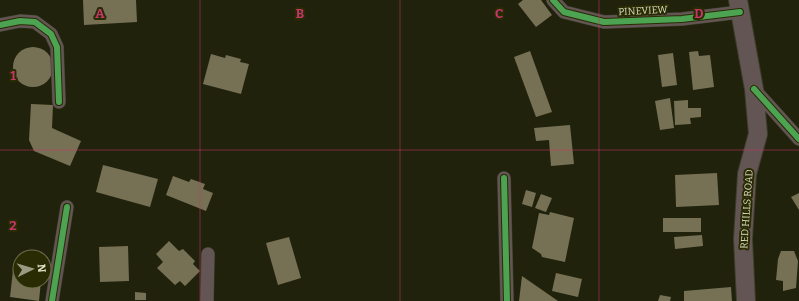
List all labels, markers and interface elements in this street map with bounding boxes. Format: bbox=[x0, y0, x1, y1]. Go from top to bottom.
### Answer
street label: PINEVIEW bbox=[618, 4, 669, 18]
text: A bbox=[95, 6, 105, 21]
text: B bbox=[296, 6, 304, 21]
text: C bbox=[495, 6, 503, 21]
text: D bbox=[694, 6, 704, 21]
text: 1 bbox=[10, 68, 16, 83]
street label: RED HILLS ROAD bbox=[738, 169, 756, 249]
text: 2 bbox=[9, 218, 17, 233]
north arrow bbox=[12, 249, 52, 289]
text: N bbox=[35, 263, 48, 273]

